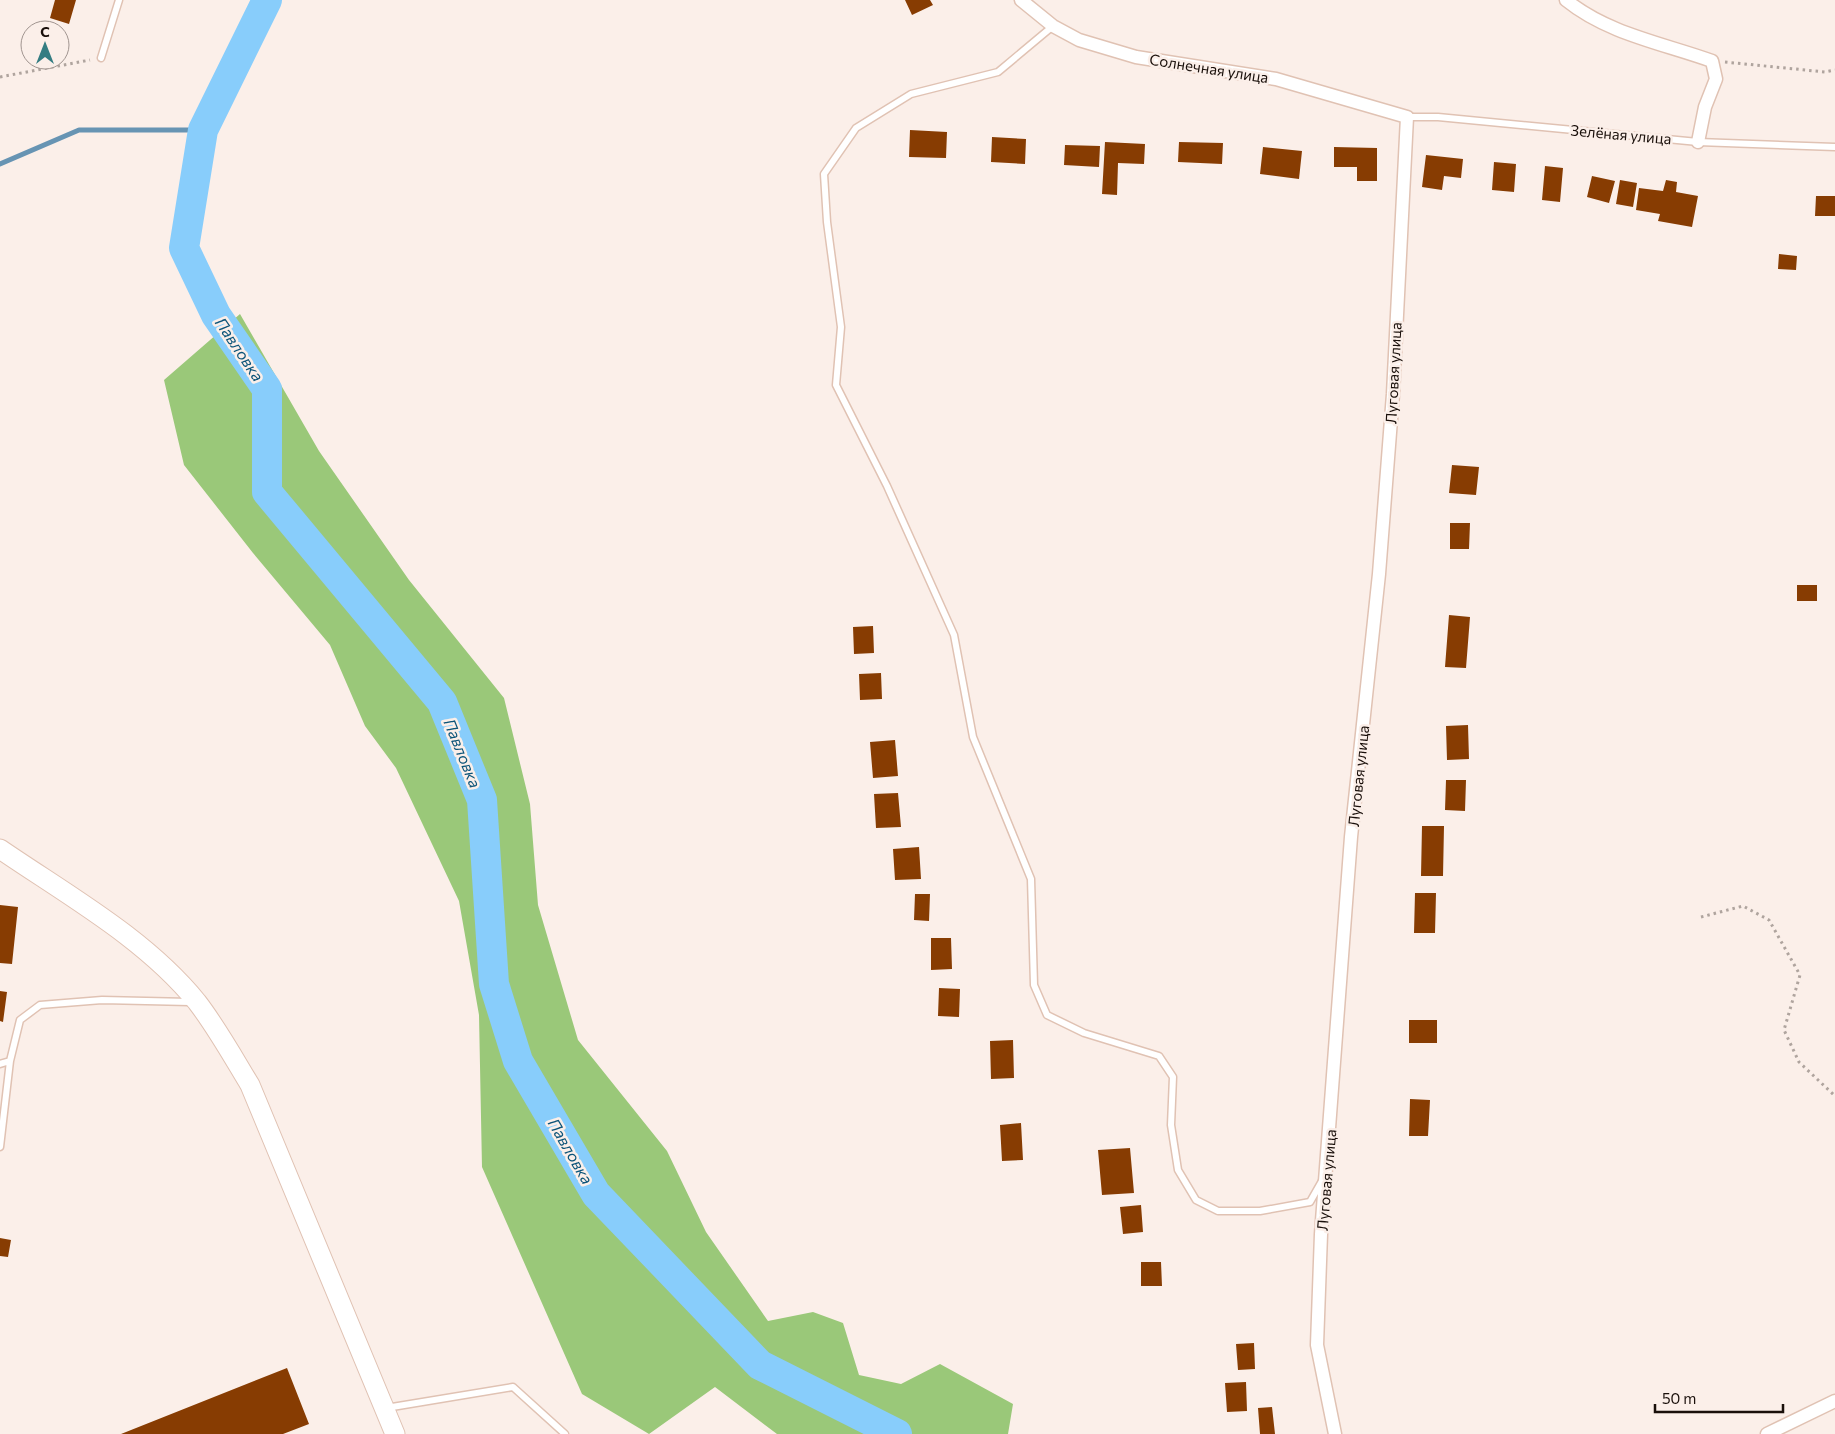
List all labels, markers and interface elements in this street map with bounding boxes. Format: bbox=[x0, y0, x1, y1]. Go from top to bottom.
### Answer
north arrow bbox=[20, 20, 70, 70]
text: С bbox=[40, 23, 50, 40]
street label: Солнечная улица bbox=[1148, 50, 1270, 86]
street label: Зелёная улица bbox=[1570, 121, 1672, 147]
water label: Павловка bbox=[212, 313, 268, 385]
street label: Луговая улица bbox=[1381, 322, 1405, 424]
water label: Павловка bbox=[441, 716, 485, 790]
street label: Луговая улица bbox=[1344, 724, 1372, 828]
water label: Павловка bbox=[545, 1115, 597, 1187]
street label: Луговая улица bbox=[1313, 1128, 1339, 1232]
scale bar bbox=[1655, 1382, 1782, 1414]
text: 50 m bbox=[1662, 1389, 1696, 1407]

